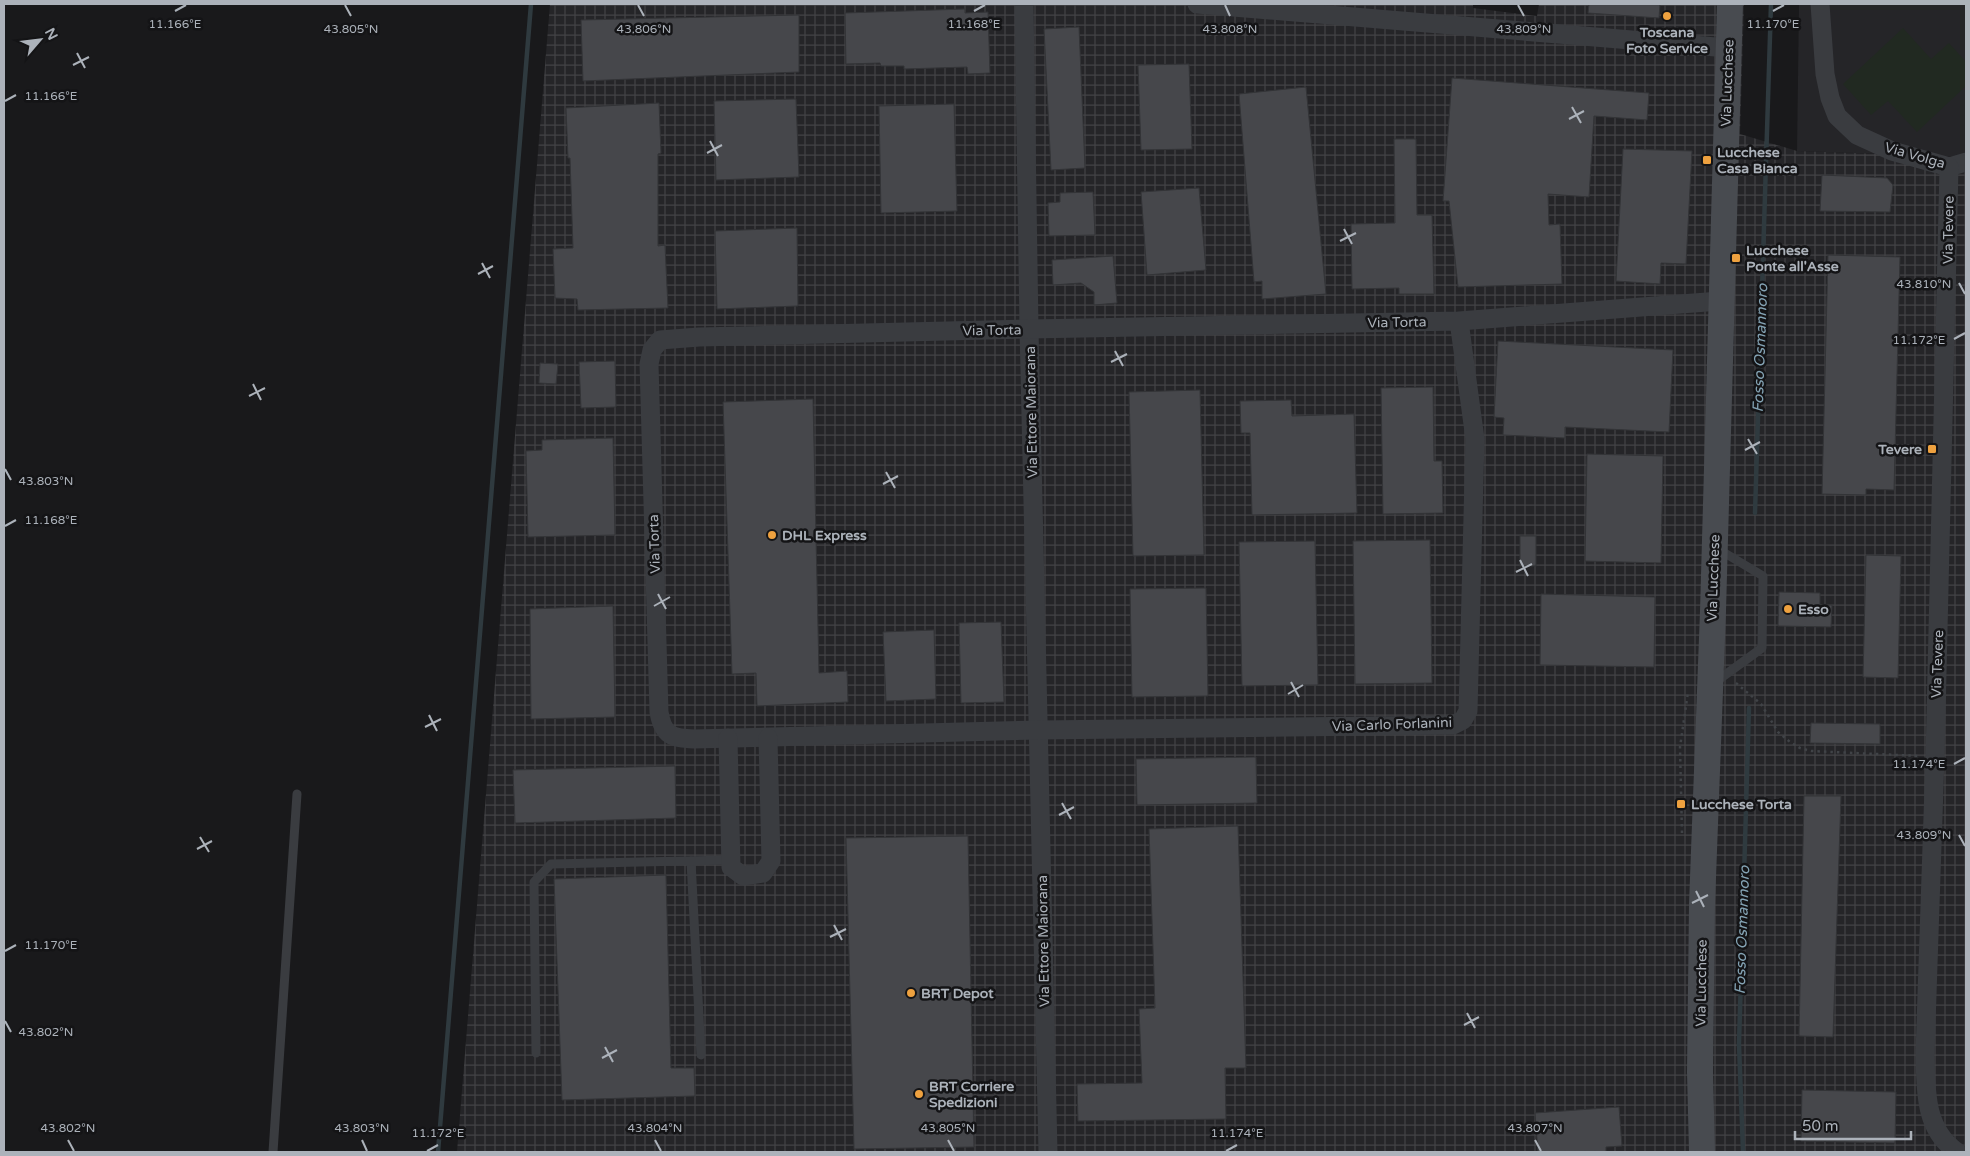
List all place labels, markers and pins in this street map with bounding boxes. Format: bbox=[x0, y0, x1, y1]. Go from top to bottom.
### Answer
marker: Toscana Foto Service bbox=[1661, 10, 1673, 22]
place label: Toscana Foto Service bbox=[1626, 24, 1708, 57]
place label: Lucchese Casa Bianca bbox=[1717, 144, 1798, 177]
marker: Lucchese Casa Bianca bbox=[1701, 154, 1713, 166]
place label: Lucchese Ponte all'Asse bbox=[1746, 242, 1839, 275]
marker: Lucchese Ponte all'Asse bbox=[1730, 252, 1742, 264]
place label: Tevere bbox=[1877, 441, 1922, 458]
marker: Tevere bbox=[1926, 443, 1938, 455]
place label: DHL Express bbox=[782, 527, 867, 544]
marker: DHL Express bbox=[766, 529, 778, 541]
place label: Esso bbox=[1798, 601, 1829, 618]
marker: Esso bbox=[1782, 603, 1794, 615]
place label: Lucchese Torta bbox=[1691, 796, 1792, 813]
marker: Lucchese Torta bbox=[1675, 798, 1687, 810]
place label: BRT Depot bbox=[921, 985, 994, 1002]
marker: BRT Depot bbox=[905, 987, 917, 999]
place label: BRT Corriere Spedizioni bbox=[929, 1078, 1014, 1111]
marker: BRT Corriere Spedizioni bbox=[913, 1088, 925, 1100]

